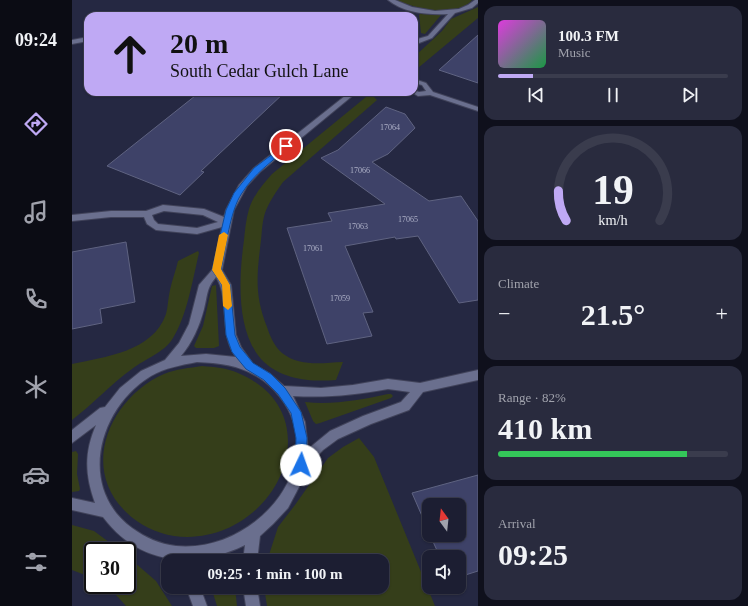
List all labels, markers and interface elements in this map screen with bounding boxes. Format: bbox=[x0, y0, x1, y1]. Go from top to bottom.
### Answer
icon: ahead bbox=[104, 28, 156, 80]
text: 20 m bbox=[170, 28, 228, 59]
text: 100.3 FM bbox=[558, 28, 619, 44]
text: 09:24 bbox=[15, 30, 57, 50]
text: Music bbox=[558, 45, 591, 60]
text: South Cedar Gulch Lane bbox=[170, 61, 348, 81]
icon: previous bbox=[525, 84, 547, 106]
icon: pause bbox=[602, 84, 624, 106]
icon: next bbox=[679, 84, 701, 106]
icon: directions bbox=[22, 110, 50, 138]
house number: 17064 bbox=[380, 123, 400, 132]
pin bbox=[269, 129, 303, 163]
icon: arrive bbox=[275, 135, 297, 157]
house number: 17066 bbox=[350, 166, 370, 175]
text: 19 bbox=[592, 167, 634, 213]
icon: music bbox=[22, 198, 50, 226]
text: km/h bbox=[598, 212, 628, 228]
house number: 17065 bbox=[398, 215, 418, 224]
house number: 17063 bbox=[348, 222, 368, 231]
house number: 17061 bbox=[303, 244, 323, 253]
text: Climate bbox=[498, 276, 539, 291]
icon: phone bbox=[22, 285, 50, 313]
house number: 17059 bbox=[330, 294, 350, 303]
text: 21.5° bbox=[581, 298, 645, 331]
text: − bbox=[498, 301, 510, 326]
text: + bbox=[716, 301, 728, 326]
icon: climate bbox=[22, 373, 50, 401]
text: Range · 82% bbox=[498, 390, 566, 405]
text: 410 km bbox=[498, 412, 592, 445]
position arrow bbox=[280, 444, 322, 486]
icon: car bbox=[22, 461, 50, 489]
north arrow bbox=[422, 498, 466, 542]
map controls bbox=[422, 498, 466, 594]
text: Arrival bbox=[498, 516, 536, 531]
text: 09:25 bbox=[498, 538, 568, 571]
speed limit sign: 30 bbox=[84, 542, 136, 594]
icon: filters bbox=[22, 548, 50, 576]
button: sound bbox=[422, 550, 466, 594]
text: 09:25 · 1 min · 100 m bbox=[208, 566, 343, 582]

